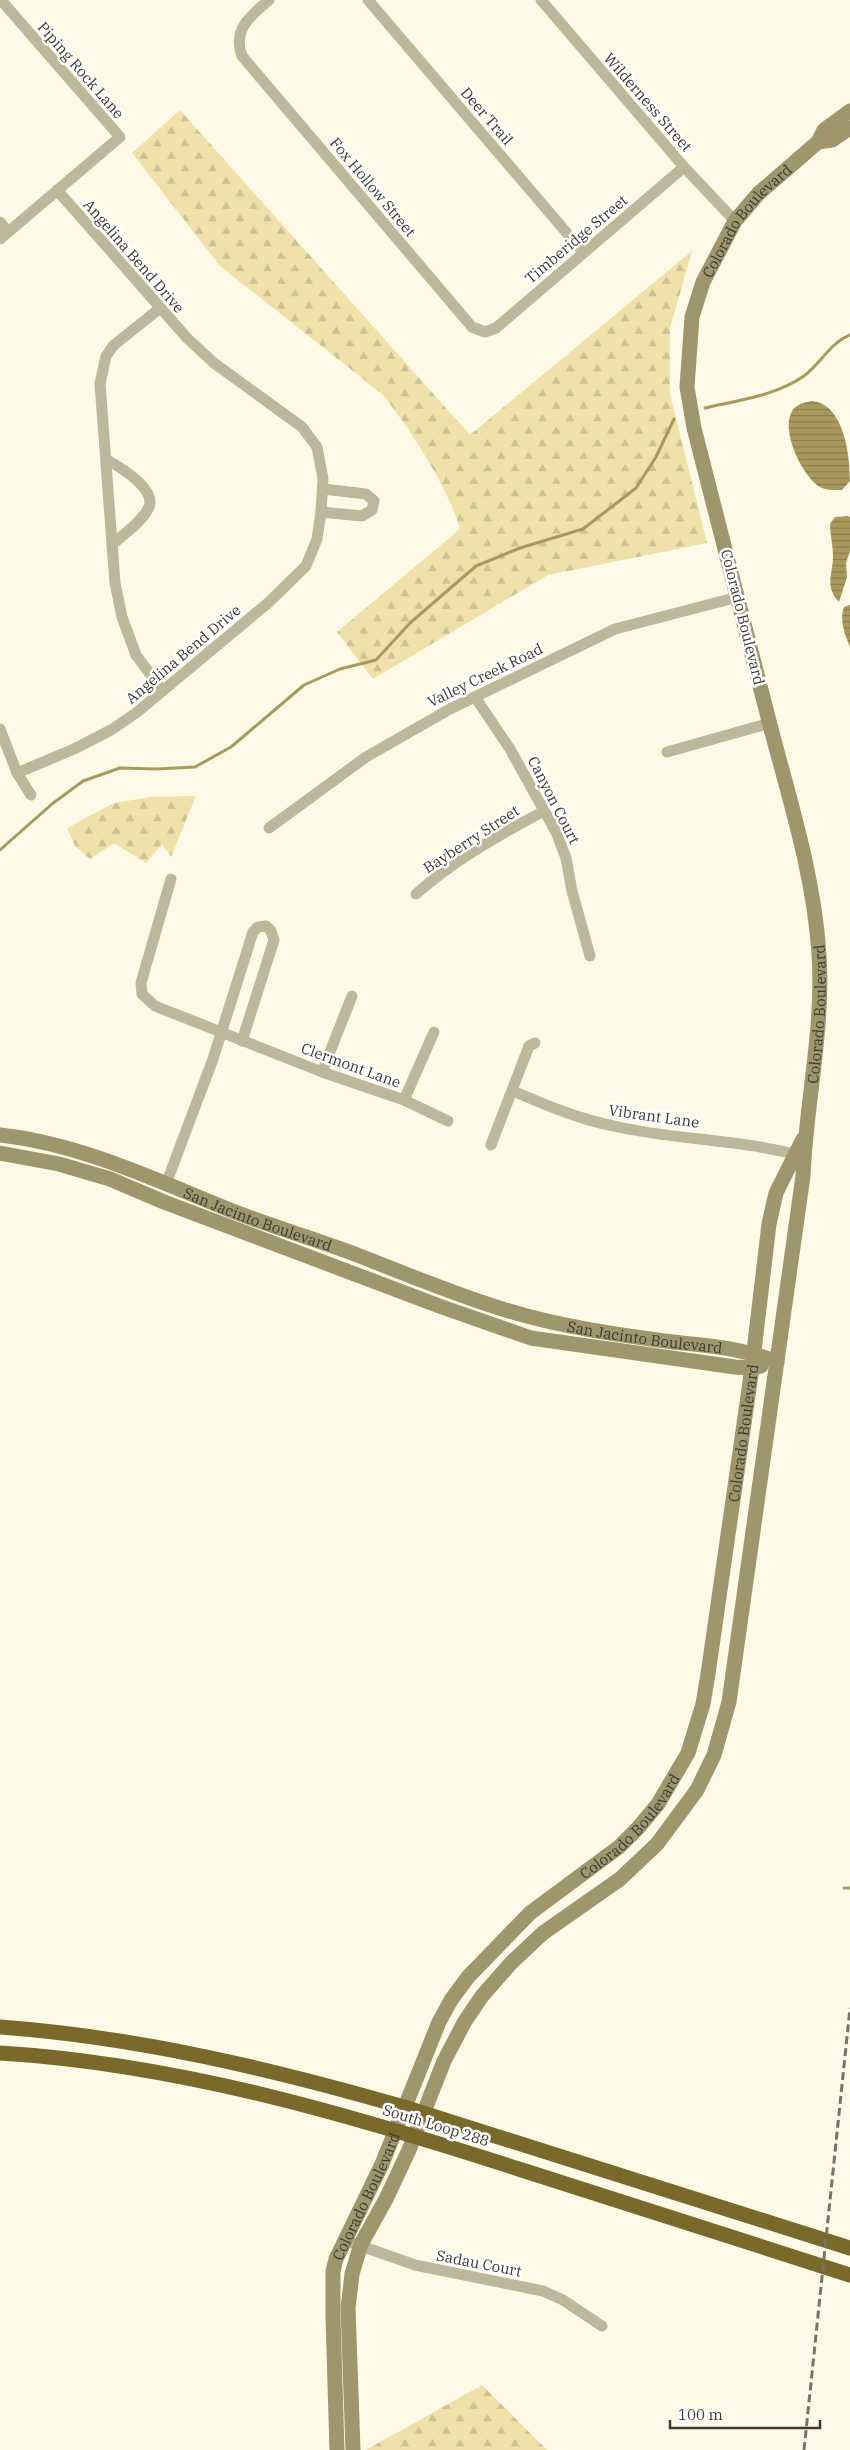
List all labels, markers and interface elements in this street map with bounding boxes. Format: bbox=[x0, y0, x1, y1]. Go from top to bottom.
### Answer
street label: Piping Rock Lane bbox=[34, 18, 128, 122]
street label: Wilderness Street bbox=[600, 49, 696, 155]
street label: Deer Trail bbox=[457, 83, 517, 149]
street label: Fox Hollow Street bbox=[326, 133, 420, 241]
street label: Colorado Boulevard bbox=[698, 160, 795, 281]
street label: Timberidge Street bbox=[521, 191, 631, 287]
street label: Angelina Bend Drive bbox=[79, 195, 189, 317]
street label: Colorado Boulevard bbox=[717, 547, 769, 687]
street label: Angelina Bend Drive bbox=[122, 600, 244, 708]
street label: Valley Creek Road bbox=[424, 639, 546, 711]
street label: Canyon Court bbox=[524, 753, 584, 847]
street label: Bayberry Street bbox=[419, 801, 523, 877]
street label: Colorado Boulevard bbox=[802, 944, 829, 1085]
street label: Clermont Lane bbox=[299, 1038, 403, 1092]
street label: Vibrant Lane bbox=[607, 1100, 701, 1132]
street label: San Jacinto Boulevard bbox=[181, 1183, 335, 1254]
street label: San Jacinto Boulevard bbox=[565, 1316, 724, 1357]
street label: Colorado Boulevard bbox=[723, 1363, 762, 1503]
street label: Colorado Boulevard bbox=[575, 1770, 683, 1883]
street label: South Loop 288 bbox=[380, 2100, 492, 2150]
street label: Colorado Boulevard bbox=[327, 2129, 403, 2263]
street label: Sadau Court bbox=[435, 2245, 523, 2281]
scale bar bbox=[670, 2398, 820, 2430]
text: 100 m bbox=[678, 2405, 723, 2424]

